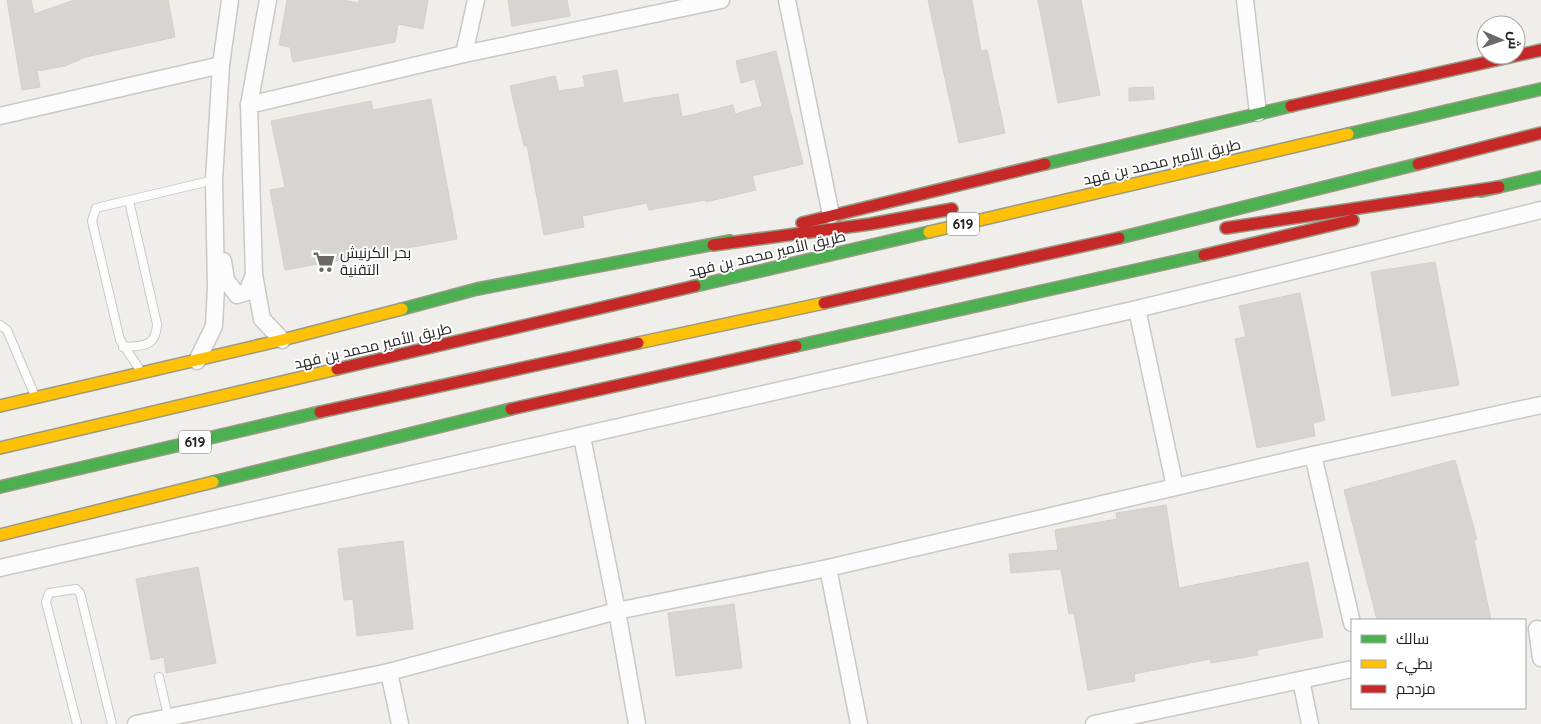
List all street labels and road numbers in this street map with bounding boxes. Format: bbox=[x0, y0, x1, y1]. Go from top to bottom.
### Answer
street label: طريق الأمير محمد بن فهد bbox=[1081, 134, 1243, 190]
road number: 619 bbox=[947, 212, 979, 235]
street label: طريق الأمير محمد بن فهد bbox=[686, 226, 848, 282]
street label: طريق الأمير محمد بن فهد bbox=[292, 318, 454, 374]
road number: 619 bbox=[179, 431, 211, 454]

